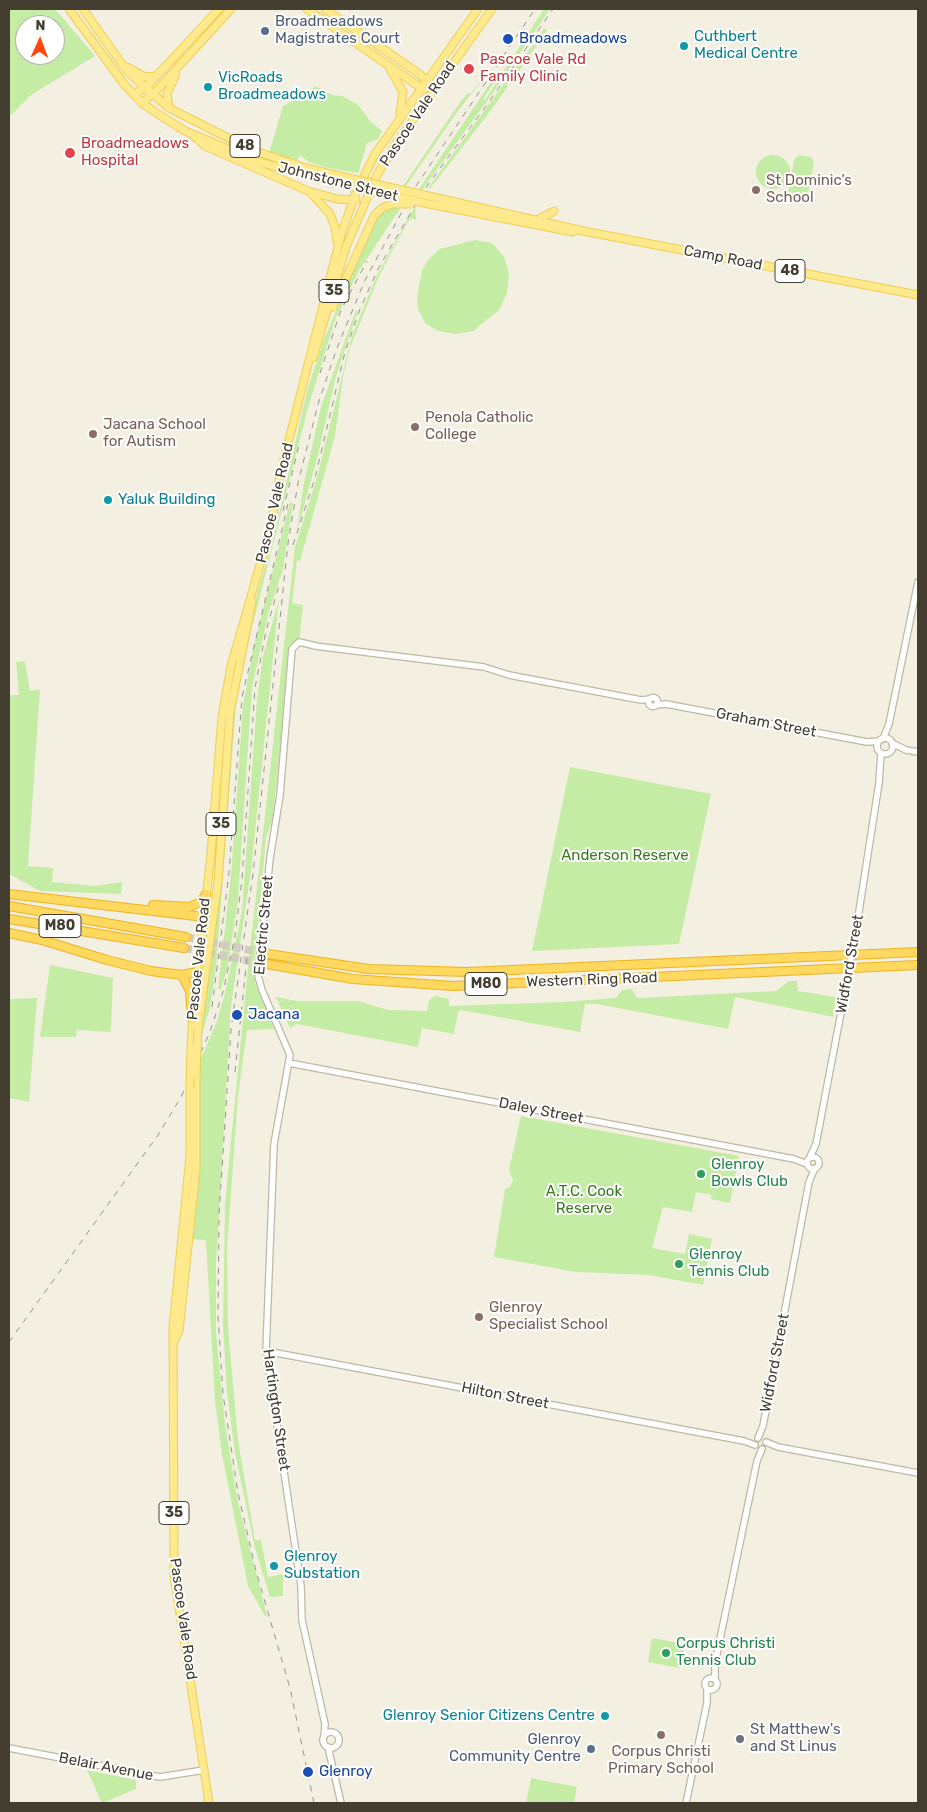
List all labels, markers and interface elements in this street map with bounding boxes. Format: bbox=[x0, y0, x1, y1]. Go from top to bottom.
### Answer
place label: Broadmeadows Magistrates Court bbox=[275, 13, 400, 48]
north arrow bbox=[15, 15, 65, 65]
text: N bbox=[35, 17, 46, 34]
marker: Broadmeadows Magistrates Court bbox=[259, 25, 271, 37]
place label: Cuthbert Medical Centre bbox=[694, 28, 798, 63]
place label: Broadmeadows bbox=[519, 30, 627, 48]
marker: Broadmeadows bbox=[501, 32, 515, 46]
marker: Cuthbert Medical Centre bbox=[678, 40, 690, 52]
place label: Pascoe Vale Rd Family Clinic bbox=[480, 51, 586, 86]
street label: Pascoe Vale Road bbox=[376, 58, 460, 170]
marker: Pascoe Vale Rd Family Clinic bbox=[462, 62, 476, 76]
place label: VicRoads Broadmeadows bbox=[218, 69, 326, 104]
marker: VicRoads Broadmeadows bbox=[202, 81, 214, 93]
road number: 48 bbox=[230, 134, 260, 158]
place label: Broadmeadows Hospital bbox=[81, 135, 189, 170]
marker: Broadmeadows Hospital bbox=[63, 146, 77, 160]
street label: Johnstone Street bbox=[276, 158, 400, 206]
place label: St Dominic's School bbox=[766, 172, 852, 207]
marker: St Dominic's School bbox=[750, 184, 762, 196]
street label: Camp Road bbox=[682, 242, 764, 274]
road number: 48 bbox=[775, 260, 805, 282]
road number: 35 bbox=[319, 280, 349, 302]
place label: Penola Catholic College bbox=[425, 409, 534, 444]
place label: Jacana School for Autism bbox=[103, 416, 206, 451]
marker: Penola Catholic College bbox=[409, 421, 421, 433]
marker: Jacana School for Autism bbox=[87, 428, 99, 440]
street label: Pascoe Vale Road bbox=[252, 441, 298, 565]
place label: Yaluk Building bbox=[118, 491, 216, 509]
marker: Yaluk Building bbox=[102, 494, 114, 506]
street label: Graham Street bbox=[714, 704, 818, 742]
road number: 35 bbox=[206, 812, 236, 836]
park label: Anderson Reserve bbox=[561, 847, 689, 865]
street label: Electric Street bbox=[251, 874, 277, 976]
street label: Pascoe Vale Road bbox=[184, 897, 214, 1021]
street label: Widford Street bbox=[832, 913, 868, 1015]
road number: M80 bbox=[39, 914, 81, 938]
street label: Western Ring Road bbox=[526, 969, 658, 991]
road number: M80 bbox=[465, 972, 507, 996]
place label: Jacana bbox=[248, 1006, 300, 1024]
marker: Jacana bbox=[230, 1008, 244, 1022]
street label: Daley Street bbox=[497, 1094, 585, 1128]
place label: Glenroy Bowls Club bbox=[711, 1156, 788, 1191]
marker: Glenroy Bowls Club bbox=[695, 1168, 707, 1180]
park label: A.T.C. Cook Reserve bbox=[546, 1183, 622, 1218]
place label: Glenroy Tennis Club bbox=[689, 1246, 769, 1281]
marker: Glenroy Tennis Club bbox=[673, 1258, 685, 1270]
place label: Glenroy Specialist School bbox=[489, 1299, 608, 1334]
marker: Glenroy Specialist School bbox=[473, 1311, 485, 1323]
street label: Widford Street bbox=[757, 1312, 793, 1414]
street label: Hartington Street bbox=[259, 1348, 293, 1472]
street label: Hilton Street bbox=[460, 1379, 550, 1413]
road number: 35 bbox=[159, 1502, 189, 1525]
place label: Glenroy Substation bbox=[284, 1548, 360, 1583]
street label: Pascoe Vale Road bbox=[166, 1557, 200, 1681]
marker: Glenroy Substation bbox=[268, 1560, 280, 1572]
place label: Corpus Christi Tennis Club bbox=[676, 1635, 775, 1670]
marker: Corpus Christi Tennis Club bbox=[660, 1647, 672, 1659]
place label: Glenroy Senior Citizens Centre bbox=[383, 1707, 595, 1725]
marker: Glenroy Senior Citizens Centre bbox=[599, 1710, 611, 1722]
place label: St Matthew's and St Linus bbox=[750, 1721, 841, 1756]
marker: Corpus Christi Primary School bbox=[655, 1729, 667, 1741]
place label: Glenroy Community Centre bbox=[449, 1731, 581, 1766]
marker: St Matthew's and St Linus bbox=[734, 1733, 746, 1745]
marker: Glenroy Community Centre bbox=[585, 1743, 597, 1755]
place label: Corpus Christi Primary School bbox=[608, 1743, 714, 1778]
street label: Belair Avenue bbox=[57, 1749, 155, 1785]
place label: Glenroy bbox=[319, 1763, 372, 1781]
marker: Glenroy bbox=[301, 1765, 315, 1779]

